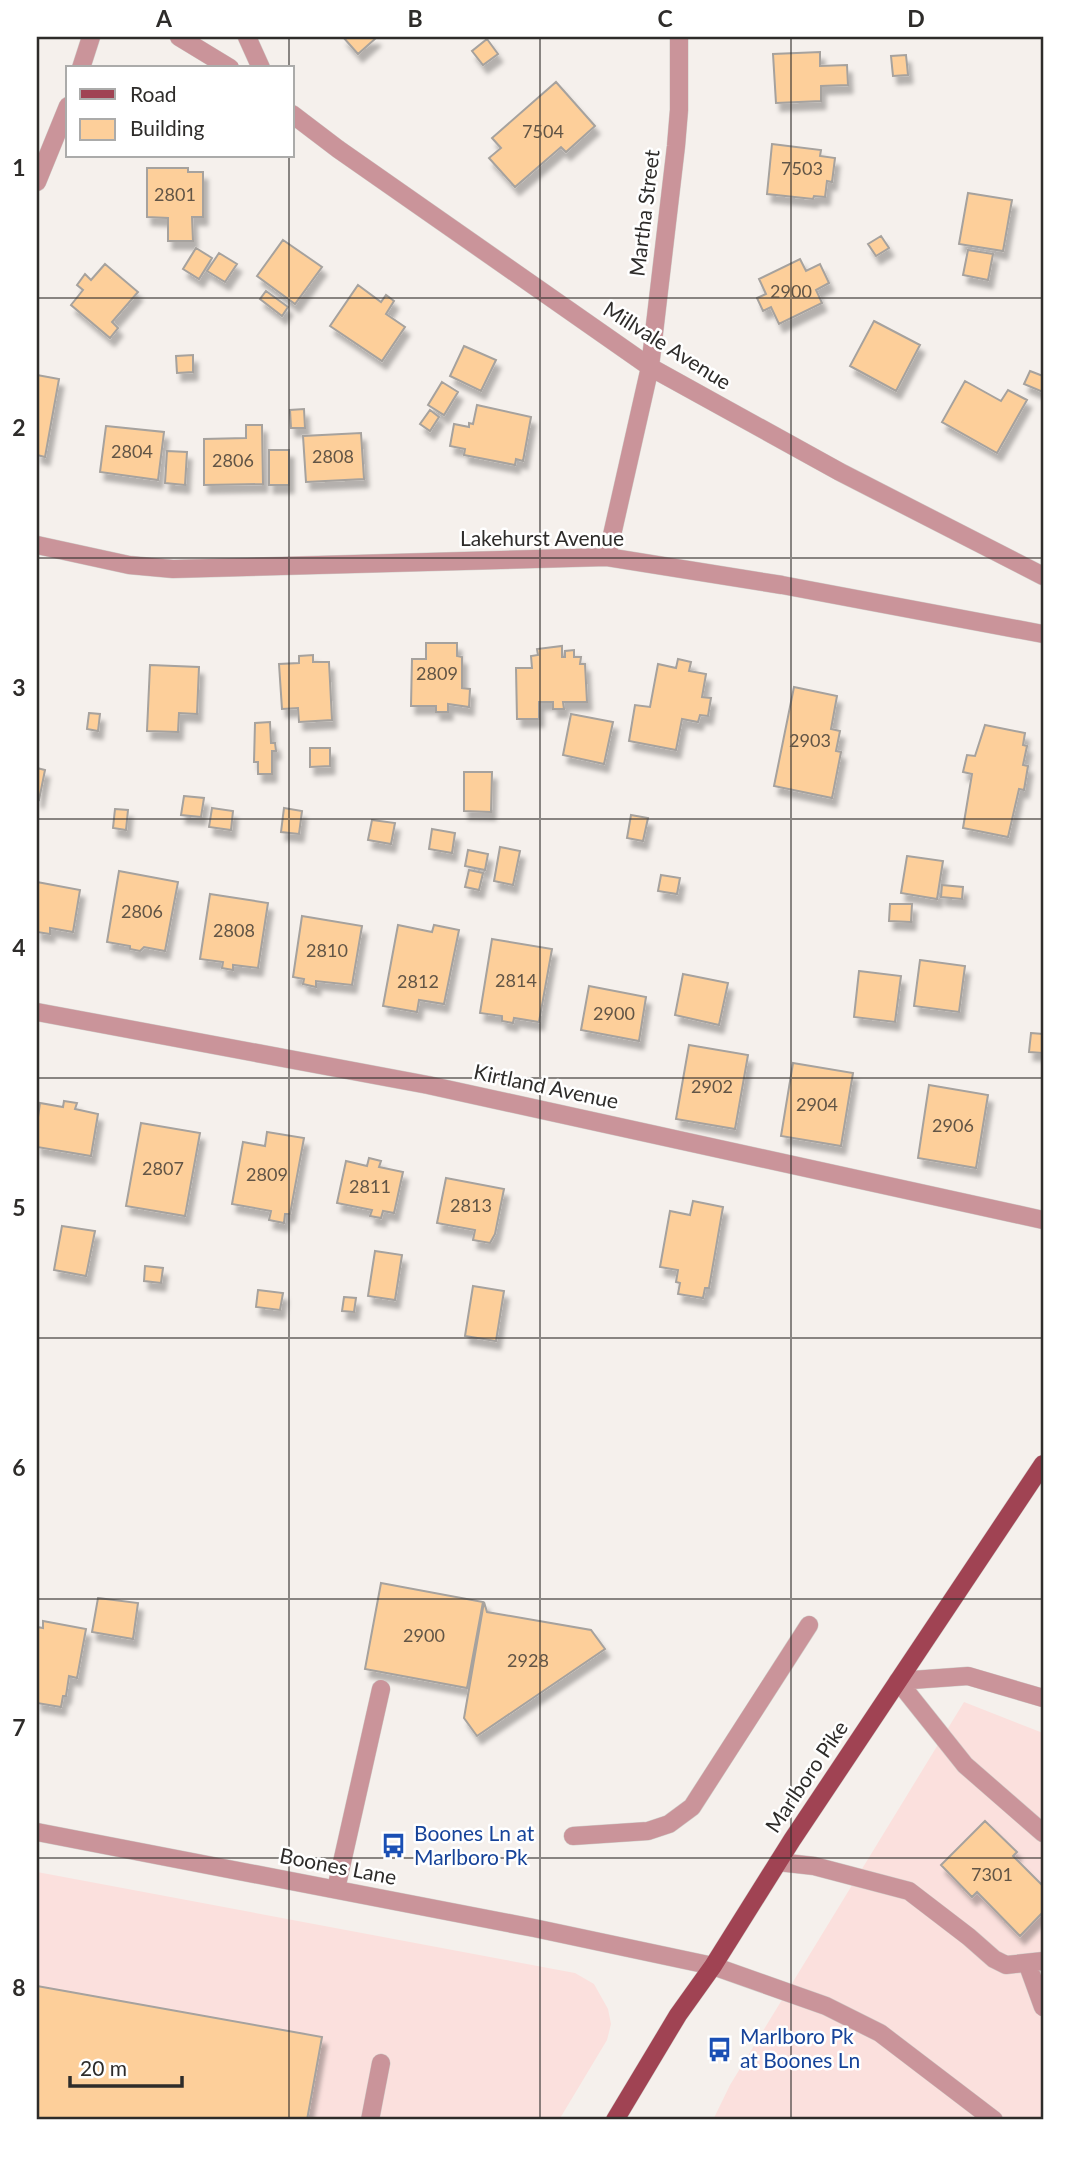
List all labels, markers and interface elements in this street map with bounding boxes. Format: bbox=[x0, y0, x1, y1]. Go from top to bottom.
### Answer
text: A bbox=[155, 4, 173, 32]
text: B bbox=[407, 4, 423, 32]
text: C bbox=[657, 4, 673, 32]
text: D bbox=[907, 4, 925, 32]
legend bbox=[66, 66, 294, 158]
text: Road bbox=[130, 81, 177, 106]
text: Building bbox=[130, 115, 205, 140]
house number: 7504 bbox=[522, 120, 564, 142]
street label: Martha Street bbox=[623, 147, 664, 278]
text: 1 bbox=[12, 153, 26, 181]
house number: 7503 bbox=[781, 157, 823, 179]
house number: 2801 bbox=[154, 183, 196, 205]
house number: 2900 bbox=[770, 280, 812, 302]
street label: Millvale Avenue bbox=[599, 296, 736, 394]
text: 2 bbox=[12, 413, 26, 441]
house number: 2804 bbox=[111, 440, 153, 462]
house number: 2808 bbox=[312, 445, 354, 467]
house number: 2806 bbox=[212, 449, 254, 471]
street label: Lakehurst Avenue bbox=[460, 525, 624, 550]
house number: 2809 bbox=[416, 662, 458, 684]
text: 3 bbox=[12, 673, 26, 701]
house number: 2903 bbox=[789, 729, 831, 751]
house number: 2806 bbox=[121, 900, 163, 922]
house number: 2808 bbox=[213, 919, 255, 941]
text: 4 bbox=[12, 933, 26, 961]
house number: 2810 bbox=[306, 939, 348, 961]
house number: 2814 bbox=[495, 969, 537, 991]
house number: 2812 bbox=[397, 970, 439, 992]
house number: 2900 bbox=[593, 1002, 635, 1024]
street label: Kirtland Avenue bbox=[472, 1058, 621, 1113]
house number: 2902 bbox=[691, 1075, 733, 1097]
house number: 2904 bbox=[796, 1093, 838, 1115]
house number: 2906 bbox=[932, 1114, 974, 1136]
house number: 2807 bbox=[142, 1157, 184, 1179]
house number: 2809 bbox=[246, 1163, 288, 1185]
house number: 2811 bbox=[349, 1175, 391, 1197]
text: 5 bbox=[12, 1193, 26, 1221]
house number: 2813 bbox=[450, 1194, 492, 1216]
text: 6 bbox=[12, 1453, 26, 1481]
house number: 2900 bbox=[403, 1624, 445, 1646]
house number: 2928 bbox=[507, 1649, 549, 1671]
text: 7 bbox=[12, 1713, 26, 1741]
street label: Marlboro Pike bbox=[759, 1716, 852, 1837]
place label: Boones Ln at Marlboro Pk bbox=[414, 1820, 535, 1869]
bus stop icon: Boones Ln at Marlboro Pk bbox=[380, 1832, 408, 1860]
street label: Boones Lane bbox=[278, 1842, 399, 1889]
house number: 7301 bbox=[971, 1863, 1013, 1885]
text: 8 bbox=[12, 1973, 26, 2001]
place label: Marlboro Pk at Boones Ln bbox=[740, 2023, 860, 2072]
bus stop icon: Marlboro Pk at Boones Ln bbox=[706, 2035, 734, 2063]
scale bar bbox=[70, 2045, 182, 2089]
text: 20 m bbox=[80, 2055, 127, 2080]

